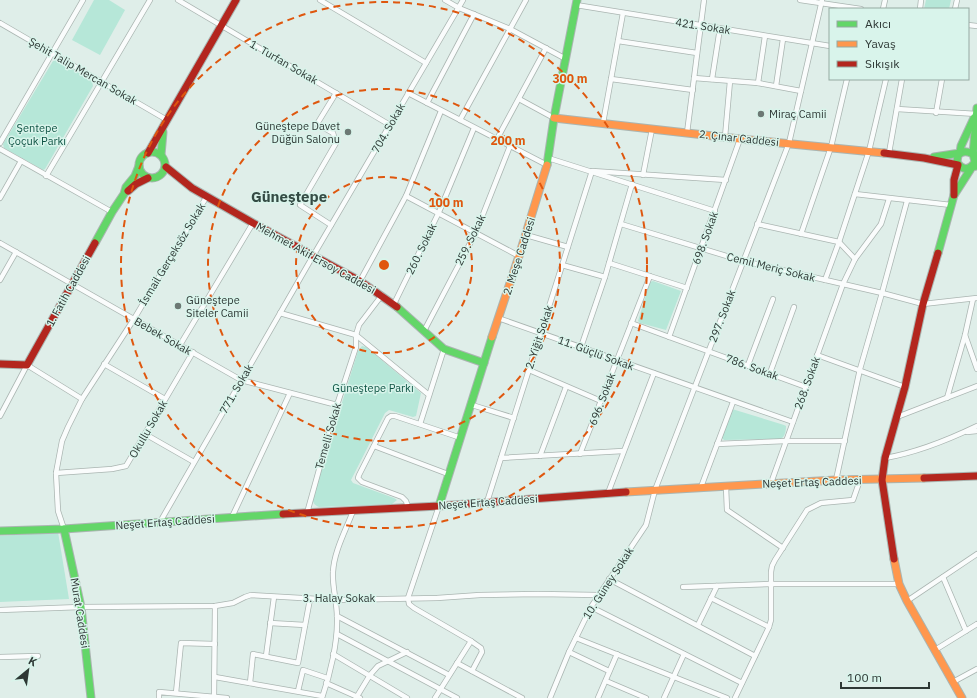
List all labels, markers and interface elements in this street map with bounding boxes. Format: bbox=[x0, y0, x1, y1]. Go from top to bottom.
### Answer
legend bbox=[829, 8, 969, 80]
street label: 421. Sokak bbox=[675, 15, 732, 37]
text: Akıcı bbox=[865, 16, 891, 31]
street label: Şehit Talip Mercan Sokak bbox=[26, 34, 140, 108]
text: Yavaş bbox=[865, 36, 896, 51]
street label: 1. Turfan Sokak bbox=[247, 37, 321, 87]
text: Sıkışık bbox=[865, 56, 900, 71]
text: 300 m bbox=[552, 71, 588, 86]
street label: 704. Sokak bbox=[368, 100, 408, 155]
place label: Miraç Camii bbox=[769, 107, 827, 121]
marker: Miraç Camii bbox=[756, 109, 766, 119]
place label: Güneştepe Davet Düğün Salonu bbox=[255, 119, 340, 146]
park label: Şentepe Çoçuk Parkı bbox=[8, 121, 66, 148]
marker: Güneştepe Davet Düğün Salonu bbox=[343, 127, 353, 137]
street label: 2. Çınar Caddesi bbox=[698, 127, 780, 149]
text: 200 m bbox=[490, 133, 526, 148]
district label: Güneştepe bbox=[251, 187, 327, 206]
text: 100 m bbox=[428, 195, 464, 210]
street label: İsmail Gerçeksöz Sokak bbox=[136, 200, 208, 308]
street label: 698. Sokak bbox=[689, 209, 721, 266]
street label: 259. Sokak bbox=[452, 212, 489, 268]
street label: 2. Meşe Caddesi bbox=[500, 215, 538, 297]
street label: Mehmet Akif Ersoy Caddesi bbox=[254, 219, 378, 297]
street label: 260. Sokak bbox=[403, 221, 440, 277]
street label: Cemil Meriç Sokak bbox=[725, 249, 817, 285]
street label: 1. Fatih Caddesi bbox=[43, 253, 93, 329]
centre of rings bbox=[377, 258, 391, 272]
street label: 297. Sokak bbox=[706, 287, 739, 344]
place label: Güneştepe Siteler Camii bbox=[186, 293, 248, 320]
marker: Güneştepe Siteler Camii bbox=[173, 301, 183, 311]
street label: 2. Yiğit Sokak bbox=[522, 303, 556, 371]
street label: Bebek Sokak bbox=[132, 314, 194, 358]
street label: 11. Güçlü Sokak bbox=[556, 333, 636, 373]
street label: 786. Sokak bbox=[724, 351, 781, 383]
street label: 268. Sokak bbox=[791, 354, 823, 411]
street label: 771. Sokak bbox=[216, 361, 256, 416]
street label: 696. Sokak bbox=[586, 370, 619, 427]
park label: Güneştepe Parkı bbox=[332, 381, 414, 395]
street label: Okullu Sokak bbox=[126, 397, 170, 460]
street label: Temelli Sokak bbox=[312, 401, 344, 471]
street label: Neşet Ertaş Caddesi bbox=[762, 473, 862, 491]
street label: Neşet Ertaş Caddesi bbox=[438, 492, 538, 512]
street label: Neşet Ertaş Caddesi bbox=[115, 512, 215, 532]
street label: 10. Güney Sokak bbox=[580, 544, 637, 622]
street label: Murat Caddesi bbox=[68, 577, 92, 649]
street label: 3. Halay Sokak bbox=[303, 591, 376, 605]
north arrow bbox=[8, 650, 48, 690]
text: K bbox=[26, 653, 40, 669]
scale bar bbox=[841, 664, 929, 690]
text: 100 m bbox=[847, 670, 882, 685]

